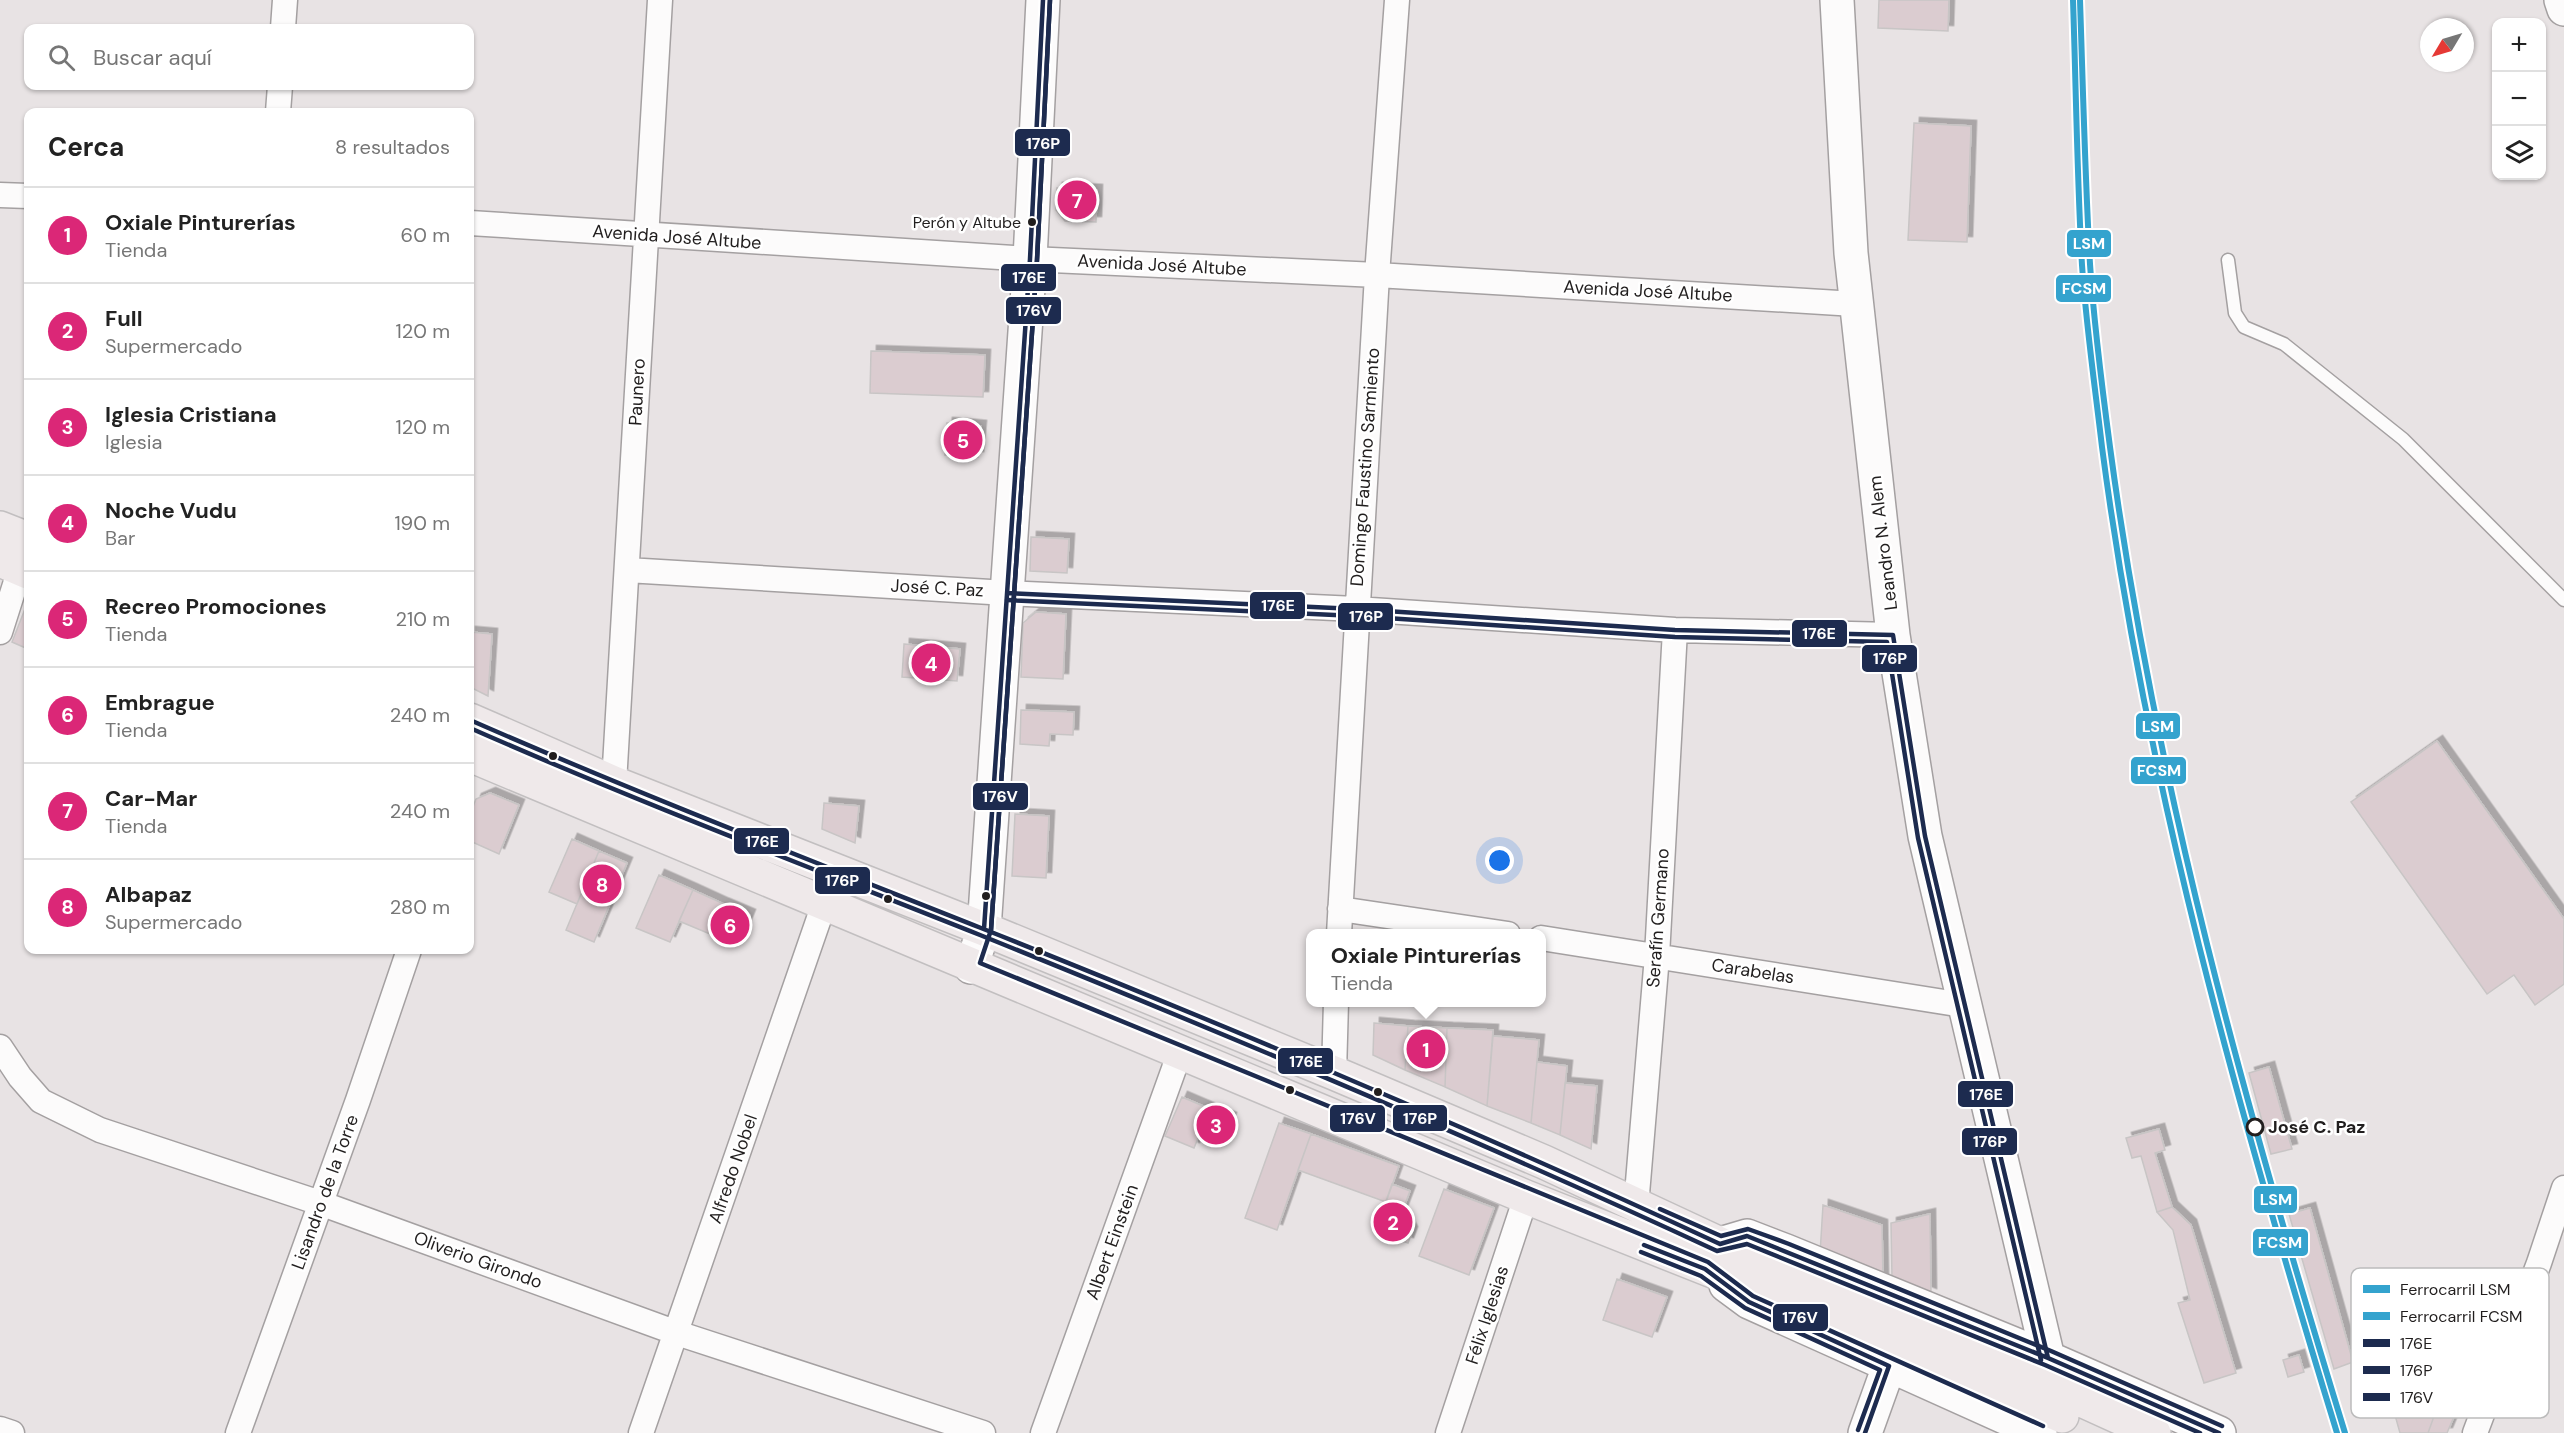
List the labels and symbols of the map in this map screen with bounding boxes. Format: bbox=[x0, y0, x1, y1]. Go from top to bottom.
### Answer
north arrow bbox=[2420, 18, 2474, 72]
line badge: 176P bbox=[1014, 128, 1071, 157]
text: 176P bbox=[1026, 133, 1060, 154]
pin: 7 bbox=[1058, 178, 1096, 222]
place label: Perón y Altube bbox=[913, 212, 1021, 233]
marker: Perón y Altube bbox=[1026, 216, 1038, 228]
street label: Avenida José Altube bbox=[592, 219, 762, 255]
line badge: LSM bbox=[2066, 229, 2112, 258]
text: LSM bbox=[2073, 233, 2105, 254]
street label: Avenida José Altube bbox=[1077, 249, 1247, 281]
line badge: 176E bbox=[1000, 263, 1057, 292]
text: 176E bbox=[1012, 267, 1046, 288]
line badge: FCSM bbox=[2055, 274, 2112, 303]
street label: Avenida José Altube bbox=[1563, 275, 1733, 307]
text: FCSM bbox=[2062, 278, 2106, 299]
line badge: 176V bbox=[1005, 296, 1062, 325]
text: 176V bbox=[1016, 300, 1052, 321]
street label: Domingo Faustino Sarmiento bbox=[1345, 347, 1385, 587]
street label: Paunero bbox=[623, 358, 651, 426]
pin: 5 bbox=[944, 418, 982, 462]
street label: Leandro N. Alem bbox=[1863, 474, 1903, 612]
street label: José C. Paz bbox=[890, 574, 984, 602]
line badge: 176E bbox=[1249, 591, 1306, 620]
text: 176E bbox=[1261, 595, 1295, 616]
line badge: 176P bbox=[1337, 602, 1394, 631]
text: 176P bbox=[1349, 606, 1383, 627]
line badge: 176E bbox=[1791, 619, 1848, 648]
text: 176E bbox=[1802, 623, 1836, 644]
pin: 4 bbox=[912, 640, 950, 686]
line badge: 176P bbox=[1861, 644, 1918, 673]
text: 176P bbox=[1873, 648, 1907, 669]
line badge: LSM bbox=[2135, 712, 2181, 740]
text: LSM bbox=[2142, 716, 2174, 737]
unlabelled marker bbox=[547, 750, 559, 762]
line badge: FCSM bbox=[2130, 756, 2187, 785]
text: FCSM bbox=[2137, 760, 2181, 781]
line badge: 176V bbox=[972, 782, 1029, 811]
text: 176V bbox=[982, 786, 1018, 807]
line badge: 176E bbox=[733, 827, 790, 855]
text: 176E bbox=[745, 831, 779, 852]
your location bbox=[1485, 846, 1514, 875]
street label: Serafín Germano bbox=[1641, 847, 1675, 989]
pin: 8 bbox=[582, 862, 622, 906]
line badge: 176P bbox=[814, 866, 871, 895]
text: 176P bbox=[825, 870, 859, 891]
unlabelled marker bbox=[980, 890, 992, 902]
unlabelled marker bbox=[882, 893, 894, 905]
pin: 6 bbox=[710, 902, 750, 948]
unlabelled marker bbox=[1033, 945, 1045, 957]
street label: Carabelas bbox=[1710, 953, 1796, 989]
pin: 1 bbox=[1406, 1026, 1446, 1072]
line badge: 176E bbox=[1277, 1047, 1334, 1075]
text: 176E bbox=[1289, 1051, 1323, 1072]
line badge: 176E bbox=[1957, 1080, 2014, 1108]
unlabelled marker bbox=[1284, 1084, 1296, 1096]
text: 176E bbox=[1969, 1084, 2003, 1105]
unlabelled marker bbox=[1372, 1086, 1384, 1098]
pin: 3 bbox=[1196, 1102, 1236, 1148]
line badge: 176V bbox=[1329, 1104, 1386, 1133]
line badge: 176P bbox=[1392, 1104, 1448, 1132]
text: 176V bbox=[1340, 1108, 1376, 1129]
text: 176P bbox=[1403, 1108, 1437, 1129]
street label: Lisandro de la Torre bbox=[286, 1111, 364, 1273]
street label: Alfredo Nobel bbox=[703, 1111, 763, 1227]
place label: José C. Paz bbox=[2268, 1115, 2365, 1139]
marker: José C. Paz bbox=[2246, 1118, 2264, 1136]
line badge: 176P bbox=[1961, 1127, 2018, 1156]
text: 176P bbox=[1973, 1131, 2007, 1152]
street label: Albert Einstein bbox=[1080, 1181, 1144, 1303]
line badge: LSM bbox=[2253, 1185, 2298, 1214]
text: LSM bbox=[2260, 1189, 2292, 1210]
pin: 2 bbox=[1374, 1200, 1412, 1244]
street label: Oliverio Girondo bbox=[410, 1226, 546, 1294]
line badge: FCSM bbox=[2252, 1228, 2309, 1257]
text: FCSM bbox=[2258, 1232, 2302, 1253]
street label: Félix Iglesias bbox=[1460, 1263, 1514, 1367]
legend bbox=[2351, 1268, 2549, 1418]
text: Ferrocarril LSM bbox=[2400, 1279, 2510, 1300]
line badge: 176V bbox=[1772, 1303, 1829, 1332]
text: Ferrocarril FCSM bbox=[2400, 1306, 2522, 1327]
text: 176V bbox=[1782, 1307, 1818, 1328]
text: 176E bbox=[2400, 1333, 2432, 1354]
text: 176P bbox=[2400, 1360, 2432, 1381]
text: 176V bbox=[2400, 1387, 2434, 1408]

